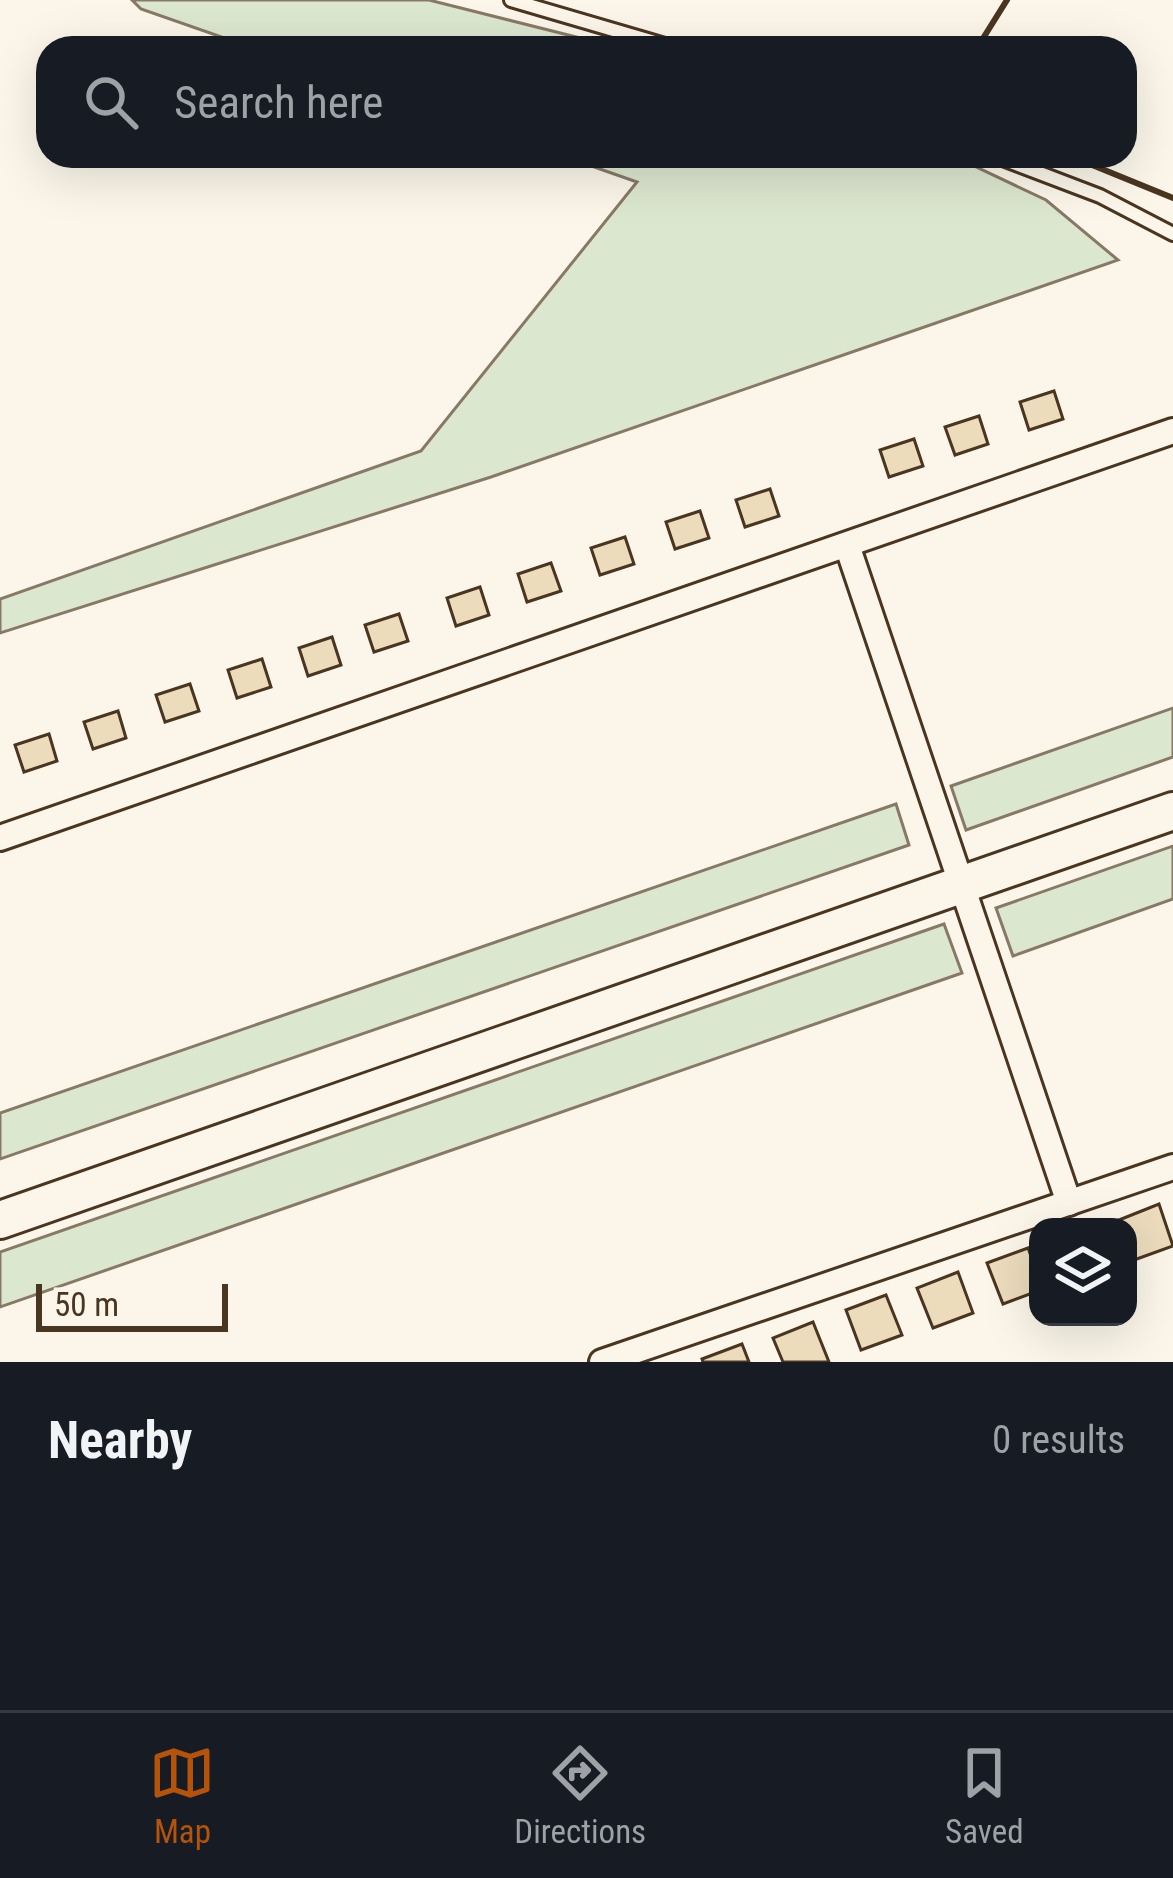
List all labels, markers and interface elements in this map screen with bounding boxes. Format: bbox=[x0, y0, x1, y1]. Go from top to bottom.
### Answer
search box bbox=[36, 36, 1137, 168]
icon: search bbox=[78, 69, 144, 135]
text: Search here bbox=[174, 76, 383, 129]
map controls bbox=[1029, 1218, 1137, 1326]
button: layers bbox=[1029, 1218, 1137, 1326]
scale bar bbox=[36, 1278, 228, 1331]
text: 50 m bbox=[54, 1285, 119, 1324]
text: Nearby bbox=[48, 1411, 192, 1470]
text: 0 results bbox=[992, 1417, 1125, 1463]
tab: Map bbox=[149, 1740, 215, 1851]
tab: Directions bbox=[514, 1740, 646, 1851]
tab: Saved bbox=[945, 1740, 1024, 1851]

